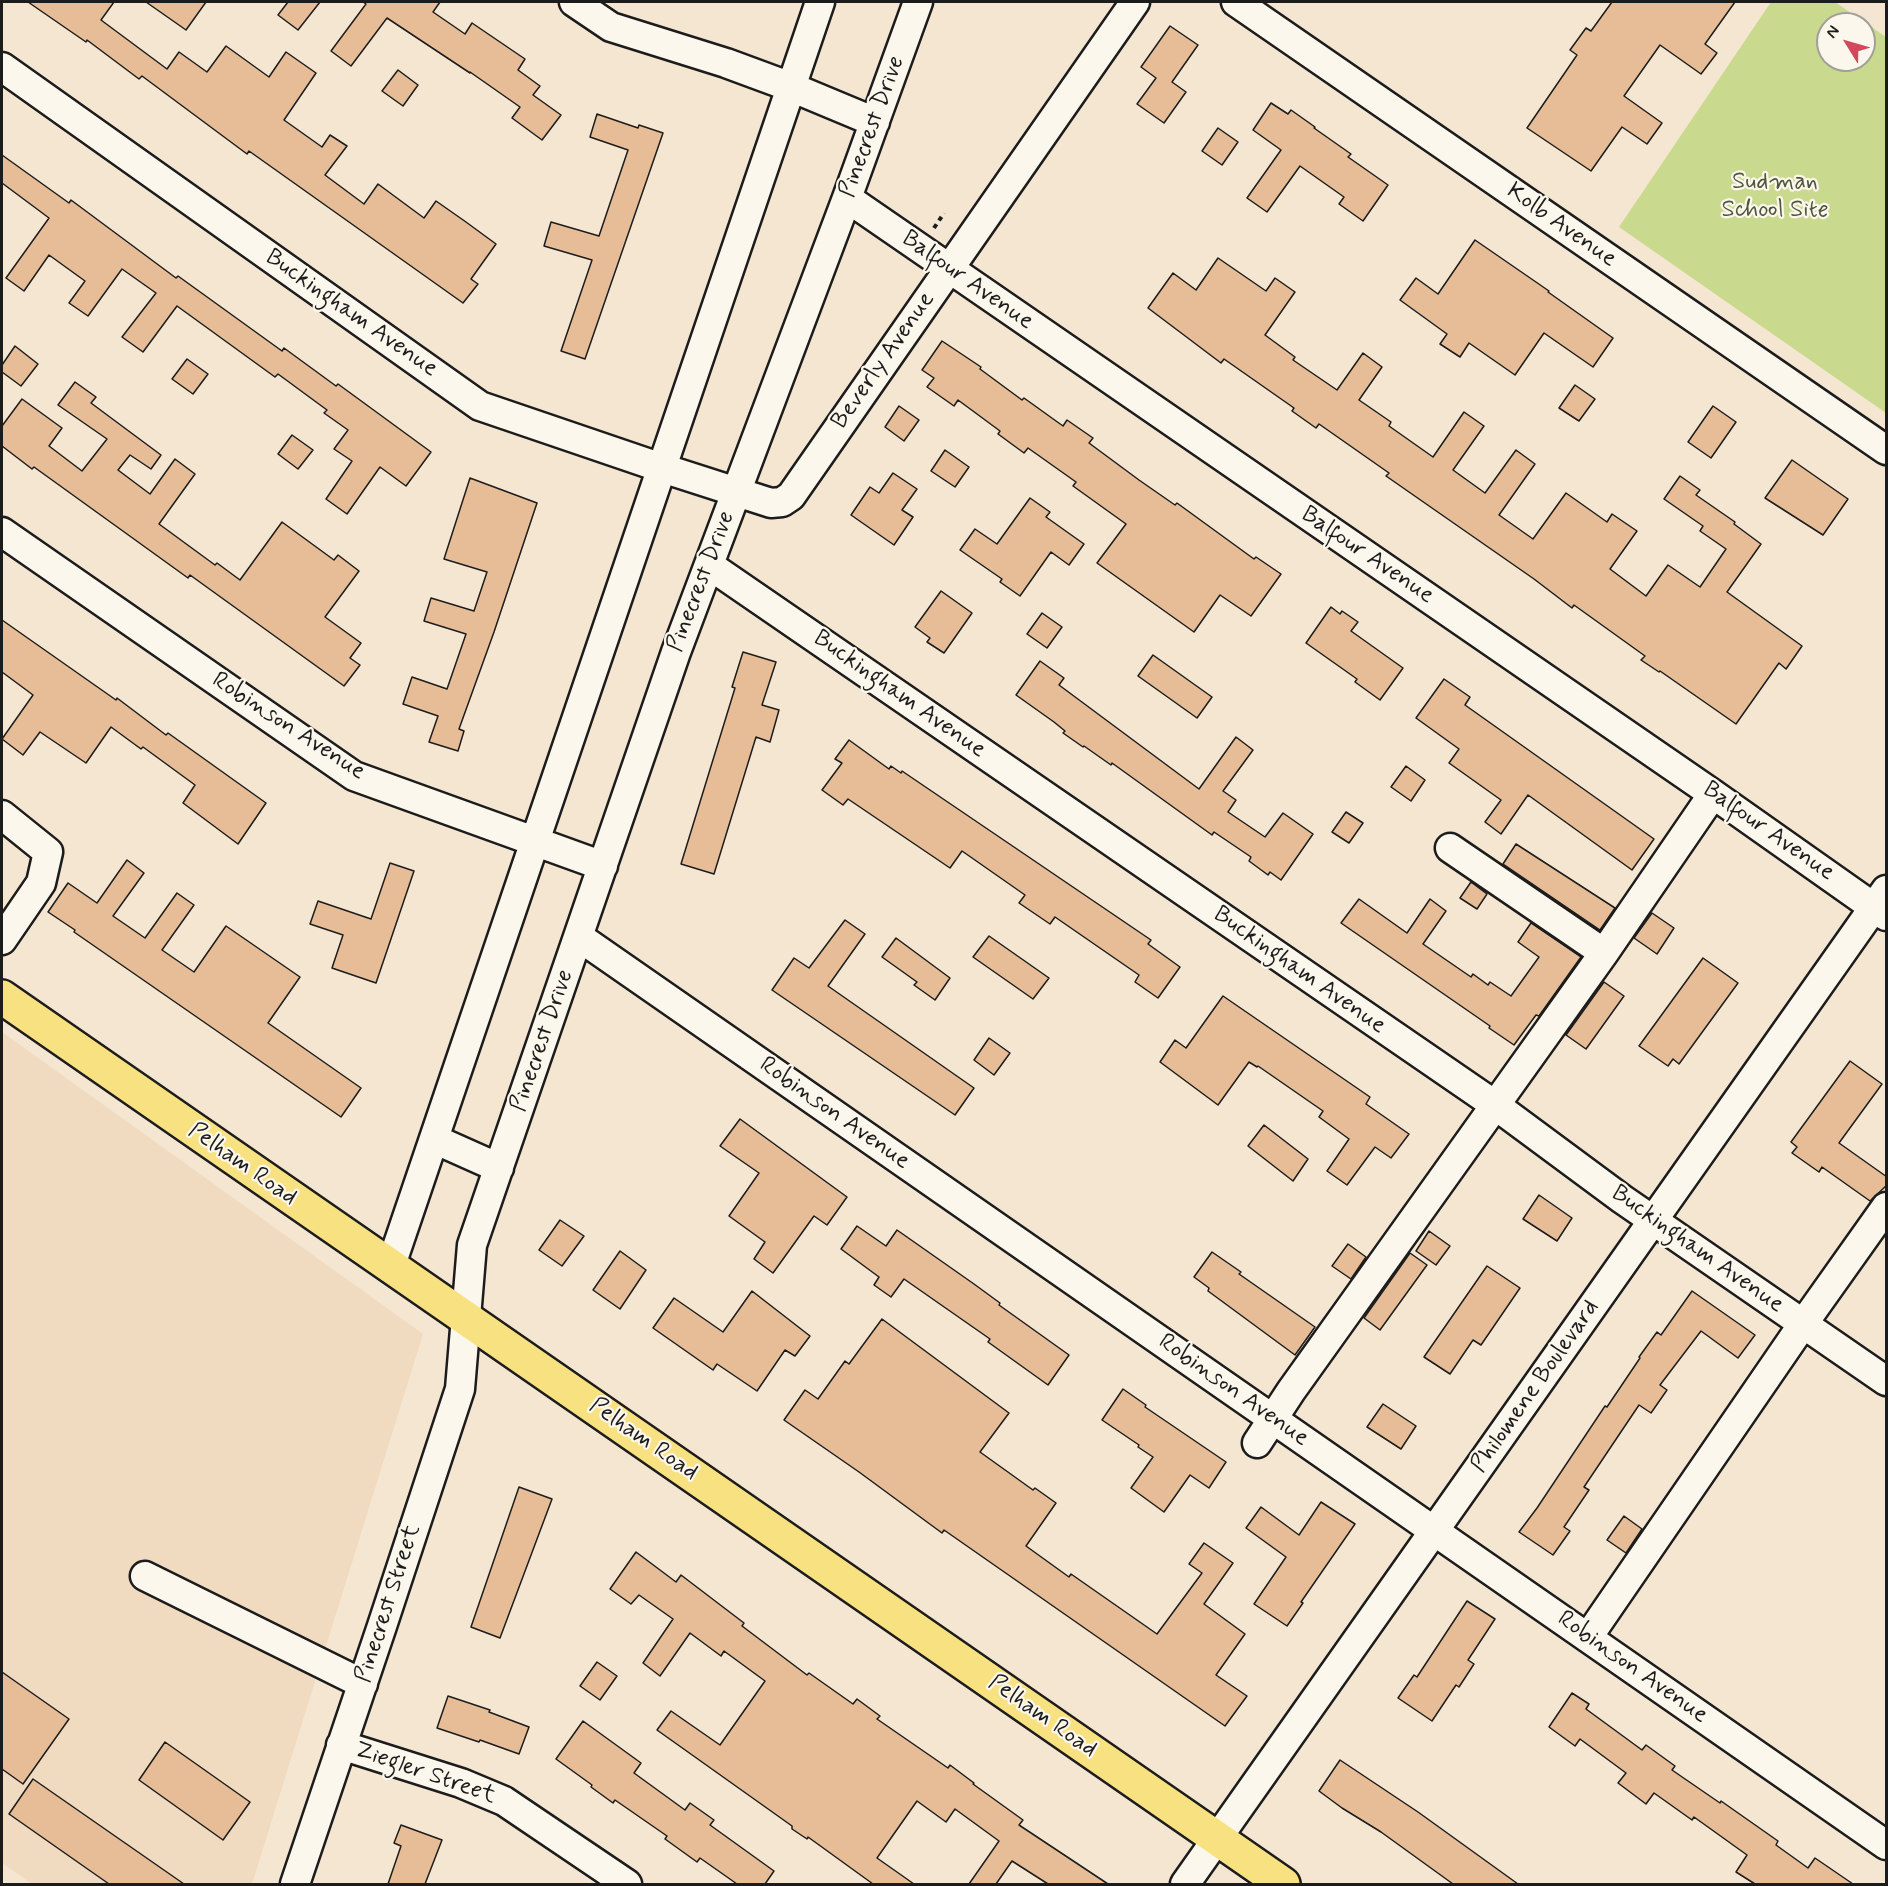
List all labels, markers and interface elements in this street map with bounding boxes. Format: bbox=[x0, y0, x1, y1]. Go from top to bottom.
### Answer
north arrow bbox=[1816, 12, 1876, 72]
text: N bbox=[1821, 21, 1844, 43]
street label: Pinecrest Drive bbox=[834, 52, 912, 202]
park label: Sudman School Site bbox=[1721, 169, 1829, 225]
street label: Kolb Avenue bbox=[1500, 178, 1622, 274]
street label: Balfour Avenue bbox=[896, 225, 1038, 337]
street label: Buckingham Avenue bbox=[259, 244, 443, 384]
street label: Beverly Avenue bbox=[826, 287, 942, 435]
street label: Balfour Avenue bbox=[1295, 501, 1439, 611]
street label: Pinecrest Drive bbox=[662, 508, 742, 656]
street label: Buckingham Avenue bbox=[807, 625, 991, 765]
street label: Robinson Avenue bbox=[206, 667, 370, 787]
street label: Balfour Avenue bbox=[1697, 776, 1839, 888]
street label: Buckingham Avenue bbox=[1207, 901, 1391, 1041]
street label: Pinecrest Drive bbox=[505, 966, 581, 1116]
street label: Robinson Avenue bbox=[753, 1051, 915, 1177]
street label: Pelham Road bbox=[182, 1117, 302, 1213]
street label: Buckingham Avenue bbox=[1605, 1180, 1789, 1320]
street label: Philomene Boulevard bbox=[1466, 1295, 1606, 1479]
street label: Robinson Avenue bbox=[1152, 1328, 1314, 1454]
street label: Pelham Road bbox=[583, 1392, 703, 1488]
street label: Pinecrest Street bbox=[350, 1521, 428, 1687]
street label: Robinson Avenue bbox=[1551, 1605, 1713, 1731]
street label: Pelham Road bbox=[982, 1669, 1102, 1765]
street label: Ziegler Street bbox=[351, 1736, 499, 1812]

